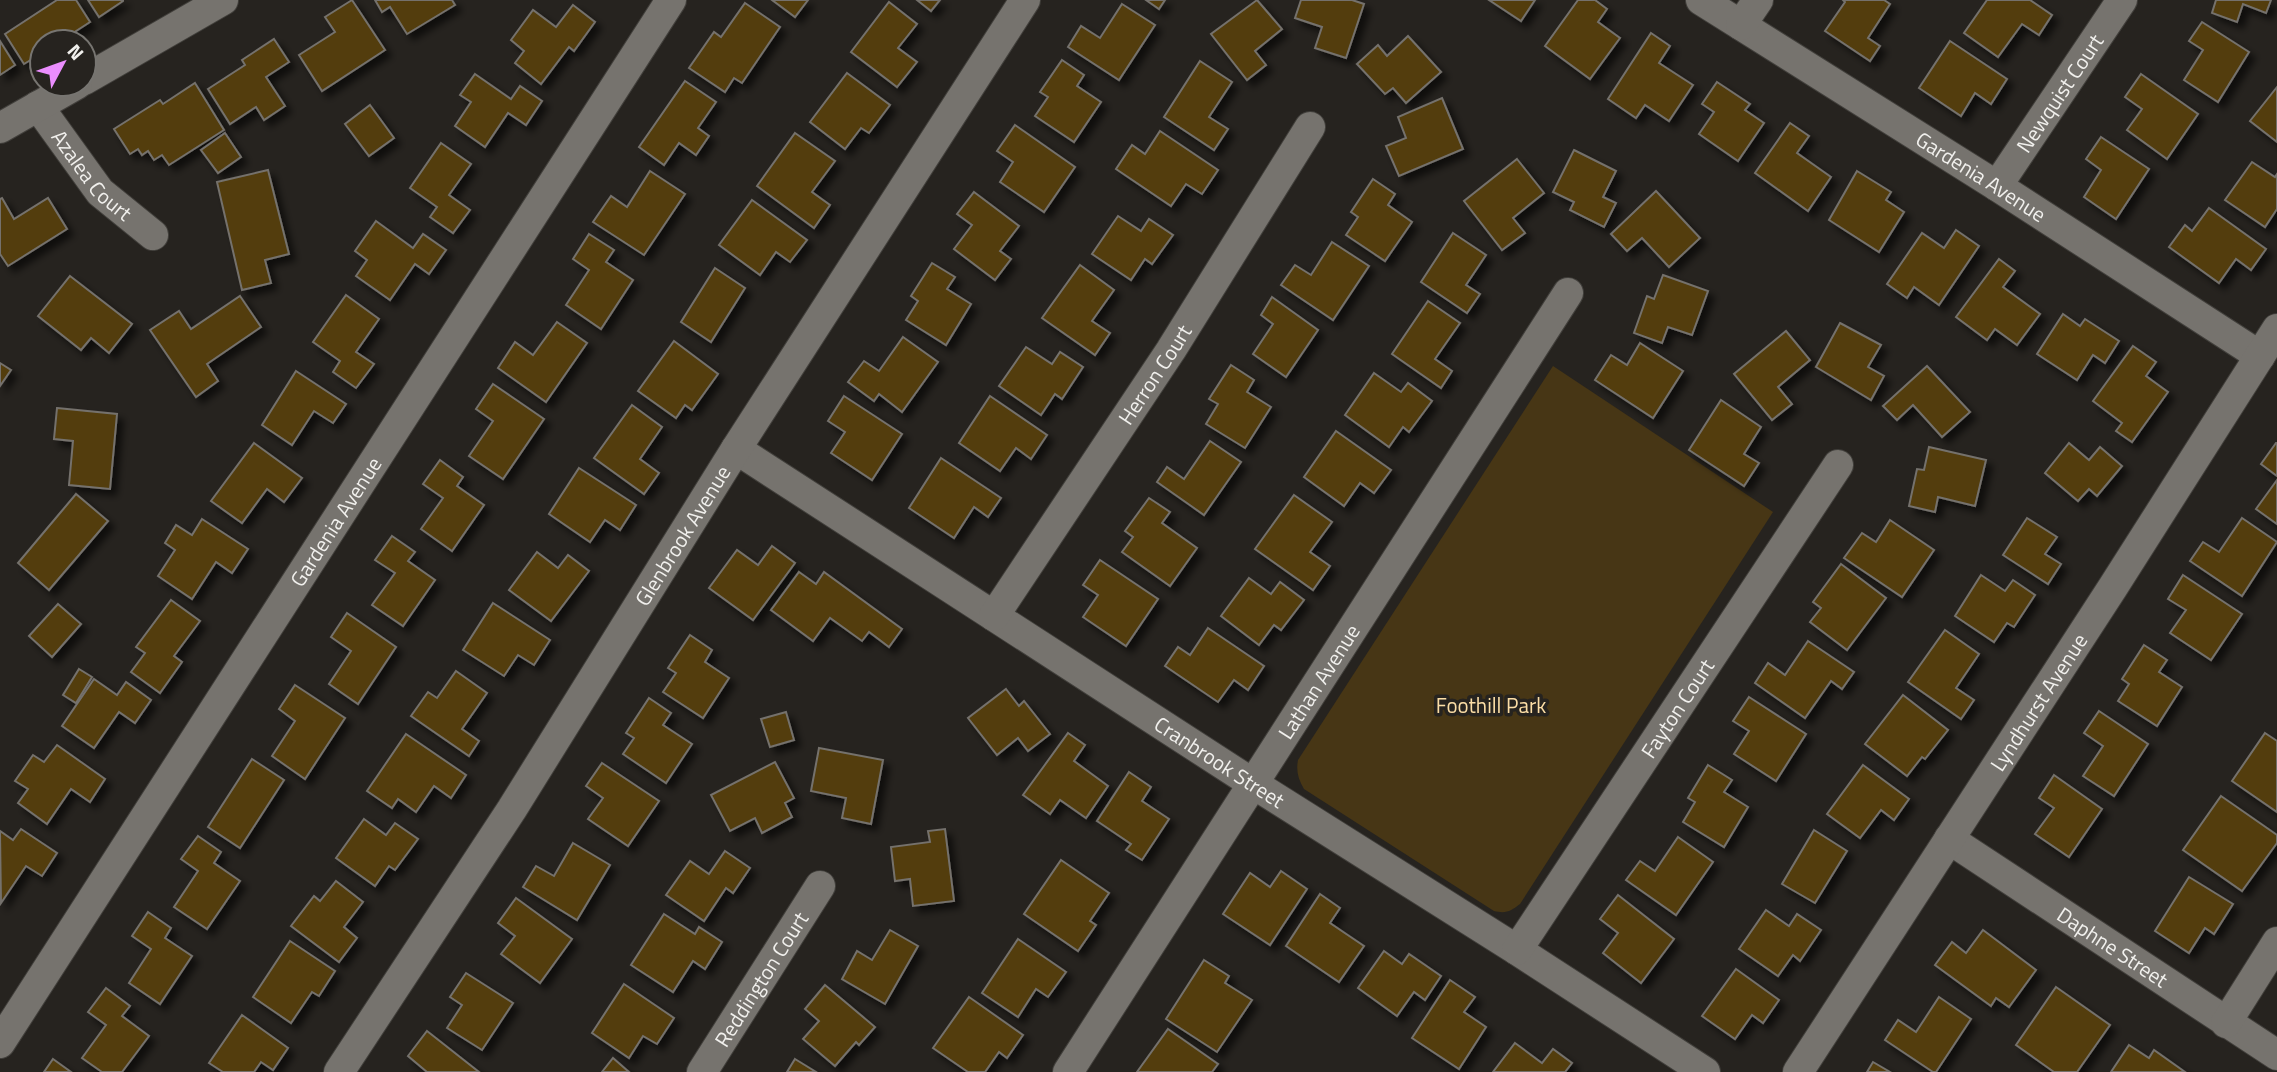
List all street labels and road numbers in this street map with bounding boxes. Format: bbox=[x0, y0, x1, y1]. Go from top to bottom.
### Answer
street label: Newquist Court bbox=[2008, 27, 2111, 159]
street label: Azalea Court bbox=[44, 123, 140, 229]
street label: Gardenia Avenue bbox=[1910, 123, 2053, 230]
street label: Herron Court bbox=[1110, 318, 1199, 431]
street label: Gardenia Avenue bbox=[282, 450, 389, 593]
street label: Glenbrook Avenue bbox=[626, 459, 738, 612]
street label: Lathan Avenue bbox=[1270, 618, 1368, 745]
street label: Lyndhurst Avenue bbox=[1982, 627, 2095, 777]
street label: Fayton Court bbox=[1632, 652, 1722, 764]
street label: Cranbrook Street bbox=[1148, 708, 1292, 816]
street label: Daphne Street bbox=[2051, 898, 2175, 995]
street label: Reddington Court bbox=[706, 905, 816, 1053]

